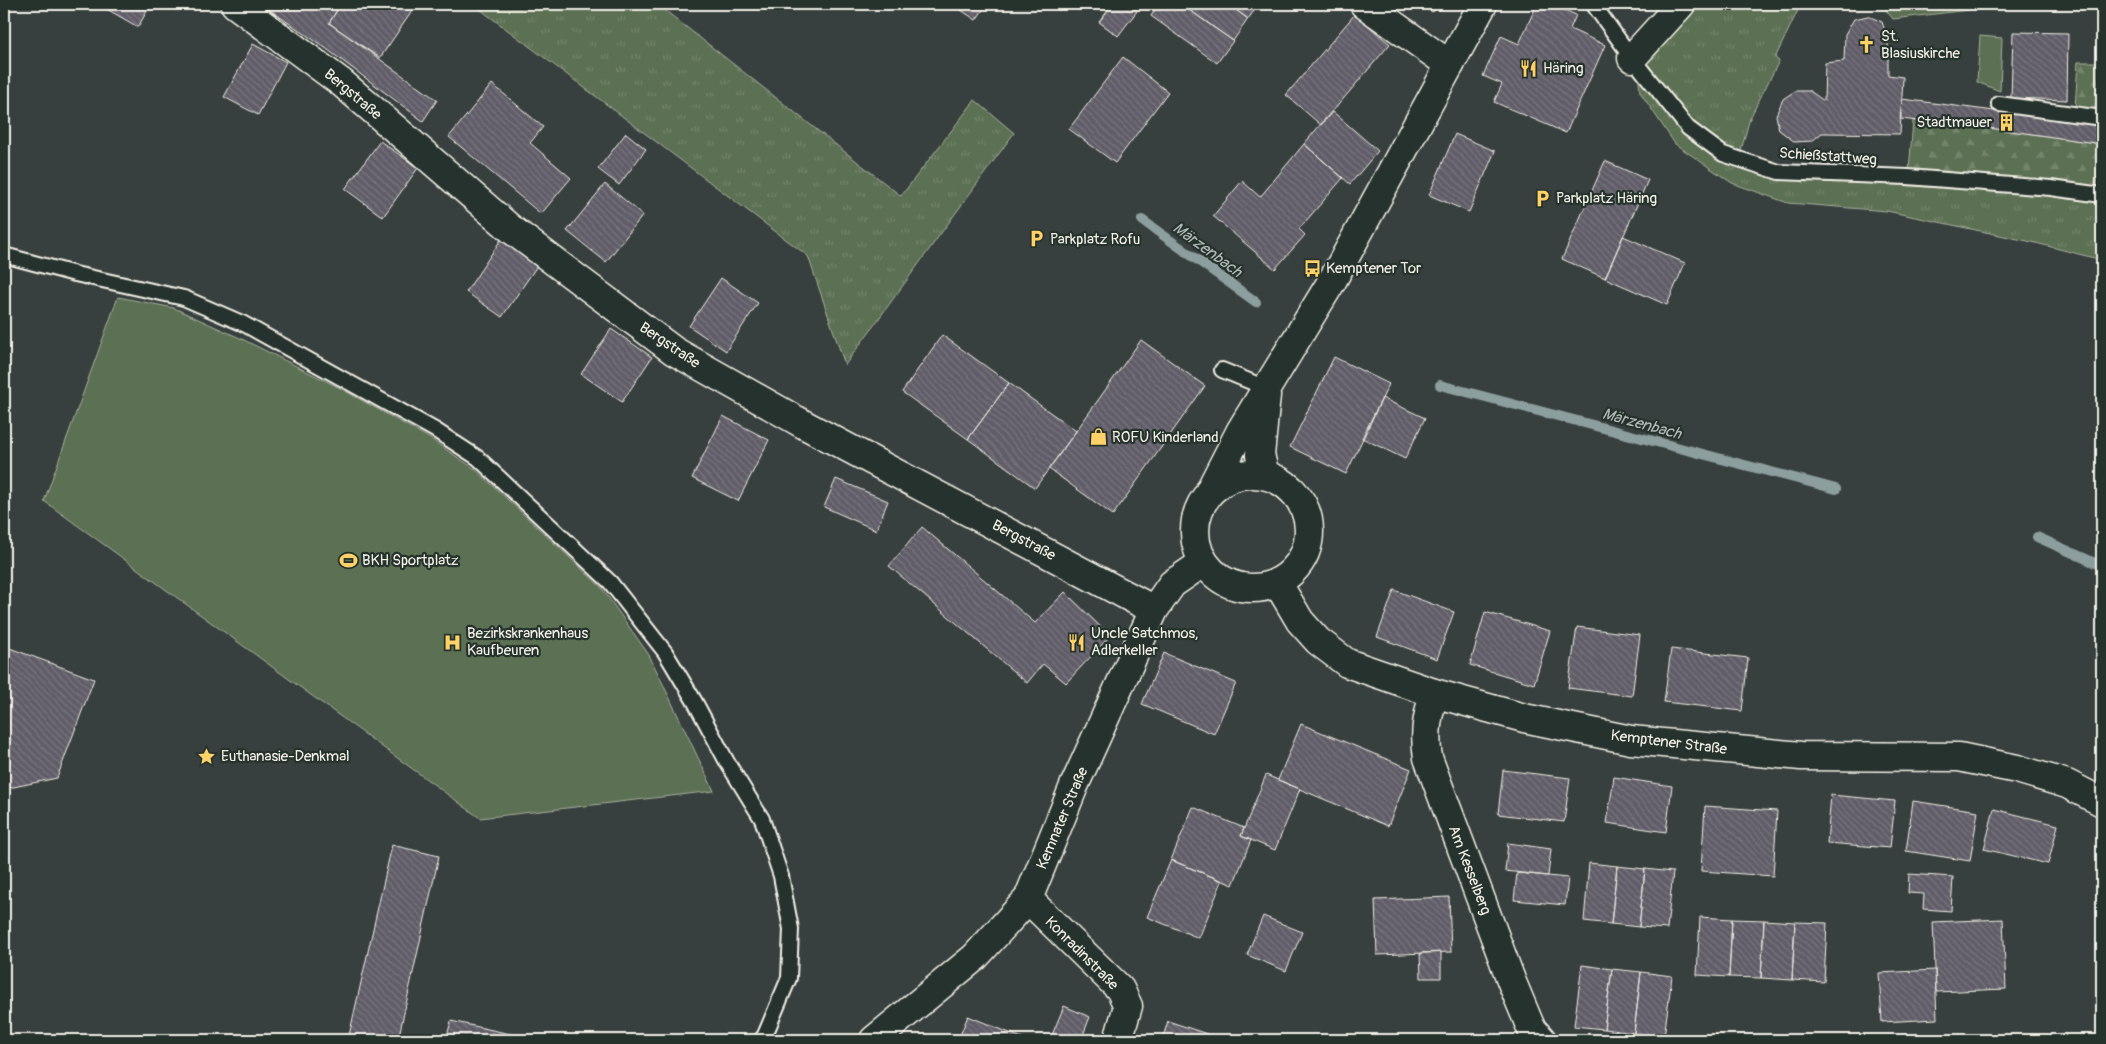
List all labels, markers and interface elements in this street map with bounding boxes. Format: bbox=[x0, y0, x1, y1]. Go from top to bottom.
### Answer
place label: St. Blasiuskirche bbox=[1881, 27, 1961, 63]
church icon: St. Blasiuskirche bbox=[1857, 35, 1877, 55]
restaurant icon: Häring bbox=[1519, 58, 1539, 78]
place label: Häring bbox=[1543, 59, 1584, 78]
street label: Bergstraße bbox=[320, 65, 386, 124]
building icon: Stadtmauer bbox=[1996, 112, 2016, 132]
place label: Stadtmauer bbox=[1917, 113, 1993, 132]
street label: Schießstattweg bbox=[1778, 144, 1878, 169]
parking icon: Parkplatz Häring bbox=[1532, 188, 1552, 208]
place label: Parkplatz Häring bbox=[1556, 189, 1657, 208]
water label: Märzenbach bbox=[1169, 218, 1247, 283]
parking icon: Parkplatz Rofu bbox=[1026, 229, 1046, 249]
place label: Parkplatz Rofu bbox=[1050, 230, 1140, 249]
bus stop icon: Kemptener Tor bbox=[1302, 258, 1322, 278]
place label: Kemptener Tor bbox=[1326, 259, 1422, 278]
street label: Bergstraße bbox=[636, 318, 704, 373]
water label: Märzenbach bbox=[1600, 404, 1685, 444]
shop icon: ROFU Kinderland bbox=[1088, 427, 1108, 447]
place label: ROFU Kinderland bbox=[1112, 428, 1219, 447]
street label: Bergstraße bbox=[989, 516, 1059, 565]
sports icon: BKH Sportplatz bbox=[338, 550, 358, 570]
place label: BKH Sportplatz bbox=[362, 551, 459, 570]
place label: Bezirkskrankenhaus Kaufbeuren bbox=[467, 624, 588, 660]
place label: Uncle Satchmos, Adlerkeller bbox=[1091, 624, 1198, 660]
hospital icon: Bezirkskrankenhaus Kaufbeuren bbox=[443, 632, 463, 652]
restaurant icon: Uncle Satchmos, Adlerkeller bbox=[1067, 632, 1087, 652]
street label: Kemptener Straße bbox=[1610, 726, 1729, 759]
place icon: Euthanasie-Denkmal bbox=[197, 746, 217, 766]
place label: Euthanasie-Denkmal bbox=[221, 747, 350, 766]
street label: Kemnater Straße bbox=[1032, 764, 1093, 872]
street label: Am Kesselberg bbox=[1444, 823, 1495, 918]
street label: Konradinstraße bbox=[1041, 913, 1123, 995]

